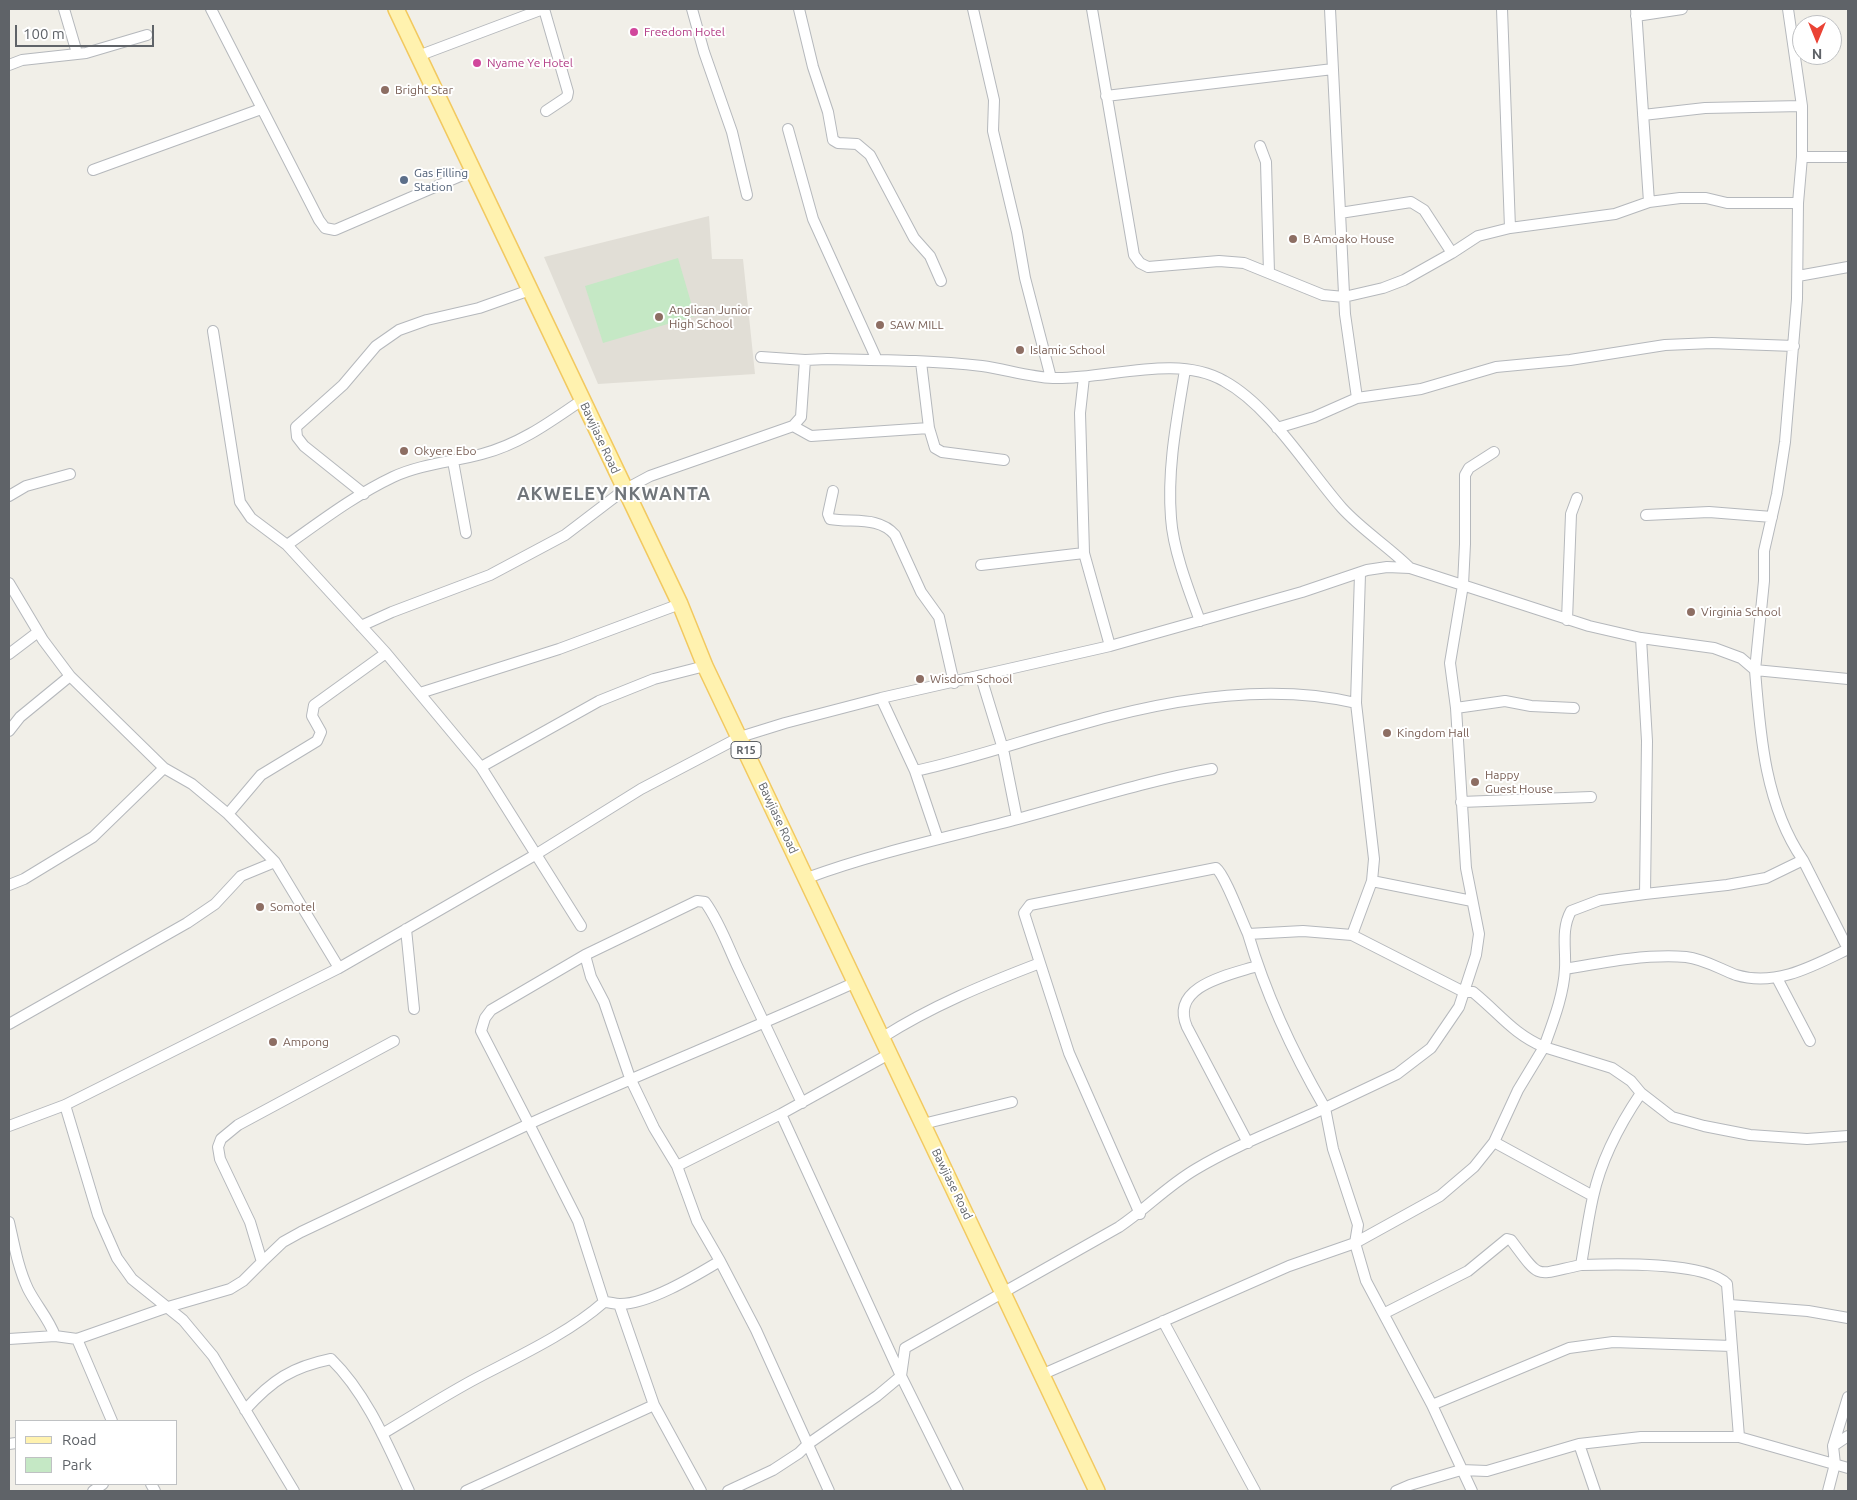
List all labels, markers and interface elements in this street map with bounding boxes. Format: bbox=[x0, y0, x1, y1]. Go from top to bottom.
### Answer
scale bar bbox=[18, 15, 156, 47]
north arrow bbox=[1792, 15, 1842, 65]
text: 100 m bbox=[23, 25, 65, 42]
place label: Freedom Hotel bbox=[644, 25, 725, 39]
marker: Freedom Hotel bbox=[628, 26, 640, 38]
text: N bbox=[1812, 46, 1822, 62]
place label: Nyame Ye Hotel bbox=[487, 56, 573, 70]
marker: Nyame Ye Hotel bbox=[471, 57, 483, 69]
place label: Bright Star bbox=[395, 83, 453, 97]
marker: Bright Star bbox=[379, 84, 391, 96]
place label: Gas Filling Station bbox=[414, 166, 468, 194]
marker: Gas Filling Station bbox=[398, 174, 410, 186]
place label: B Amoako House bbox=[1303, 232, 1394, 246]
marker: B Amoako House bbox=[1287, 233, 1299, 245]
place label: Anglican Junior High School bbox=[669, 303, 752, 331]
marker: Anglican Junior High School bbox=[653, 311, 665, 323]
place label: SAW MILL bbox=[890, 318, 944, 332]
marker: SAW MILL bbox=[874, 319, 886, 331]
place label: Islamic School bbox=[1030, 343, 1105, 357]
marker: Islamic School bbox=[1014, 344, 1026, 356]
street label: Bawjiase Road bbox=[577, 400, 623, 476]
place label: Okyere Ebo bbox=[414, 444, 476, 458]
marker: Okyere Ebo bbox=[398, 445, 410, 457]
district label: AKWELEY NKWANTA bbox=[515, 483, 713, 505]
place label: Virginia School bbox=[1701, 605, 1781, 619]
marker: Virginia School bbox=[1685, 606, 1697, 618]
place label: Wisdom School bbox=[930, 672, 1013, 686]
marker: Wisdom School bbox=[914, 673, 926, 685]
place label: Kingdom Hall bbox=[1397, 726, 1469, 740]
marker: Kingdom Hall bbox=[1381, 727, 1393, 739]
road number: R15 bbox=[731, 742, 761, 758]
place label: Happy Guest House bbox=[1485, 768, 1553, 796]
marker: Happy Guest House bbox=[1469, 776, 1481, 788]
street label: Bawjiase Road bbox=[755, 780, 801, 856]
place label: Somotel bbox=[270, 900, 315, 914]
marker: Somotel bbox=[254, 901, 266, 913]
place label: Ampong bbox=[283, 1035, 329, 1049]
marker: Ampong bbox=[267, 1036, 279, 1048]
street label: Bawjiase Road bbox=[929, 1146, 975, 1222]
legend bbox=[15, 1420, 178, 1485]
text: Road bbox=[62, 1431, 97, 1448]
text: Park bbox=[62, 1456, 92, 1473]

